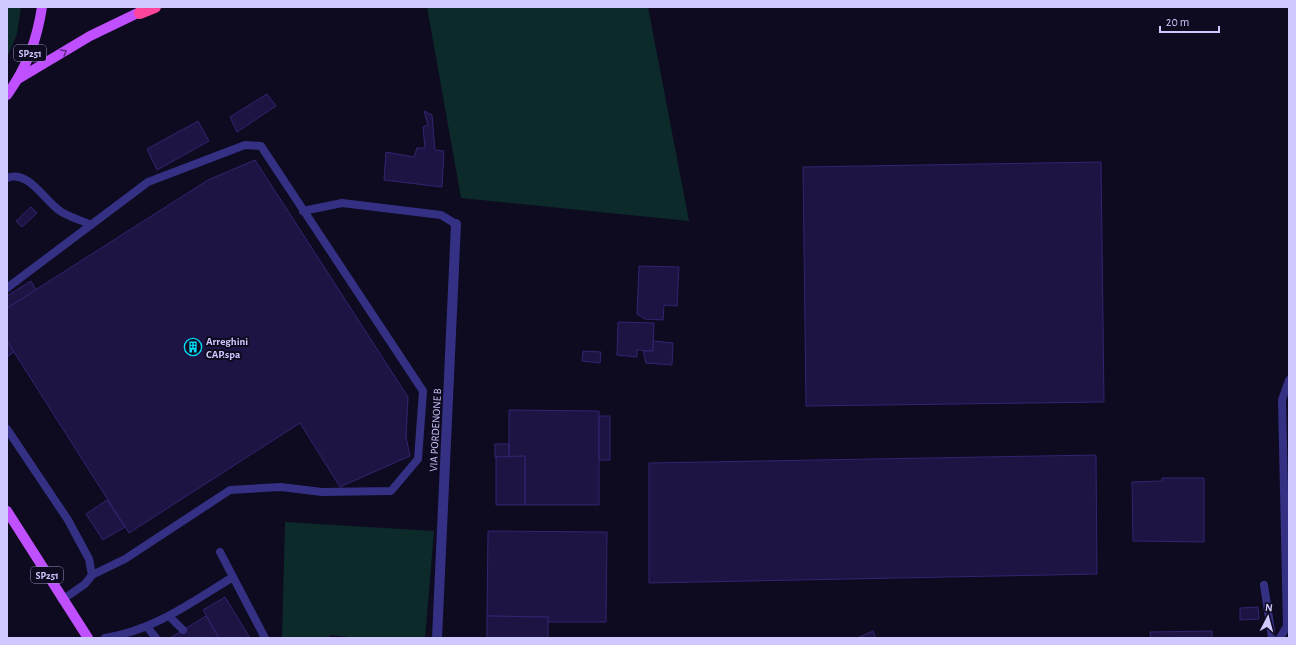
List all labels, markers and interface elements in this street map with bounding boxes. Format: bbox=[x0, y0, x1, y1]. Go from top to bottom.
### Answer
scale bar bbox=[1160, 8, 1219, 34]
text: 20 m bbox=[1166, 16, 1189, 28]
road number: SP251 bbox=[14, 45, 46, 61]
one-way arrow bbox=[60, 49, 67, 56]
place label: Arreghini CAP.spa bbox=[206, 336, 248, 360]
building icon: Arreghini CAP.spa bbox=[183, 337, 203, 357]
street label: VIA PORDENONE B bbox=[428, 388, 443, 472]
road number: SP251 bbox=[31, 567, 63, 583]
north arrow bbox=[1248, 597, 1288, 637]
text: N bbox=[1265, 602, 1273, 613]

